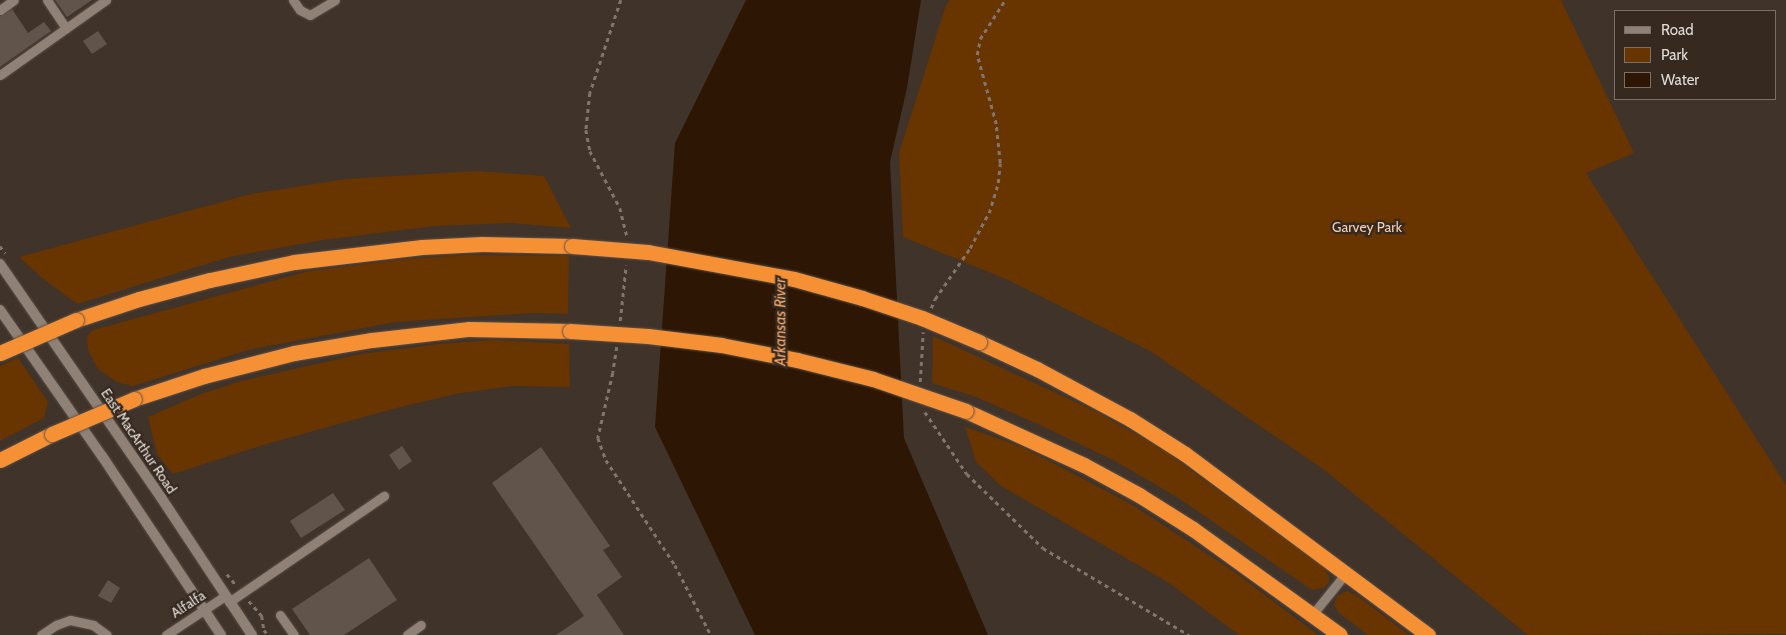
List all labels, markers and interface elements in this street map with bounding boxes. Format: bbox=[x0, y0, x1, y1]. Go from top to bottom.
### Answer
legend bbox=[1614, 10, 1776, 100]
text: Road bbox=[1661, 21, 1694, 39]
text: Park bbox=[1661, 46, 1688, 64]
text: Water bbox=[1661, 71, 1699, 89]
park label: Garvey Park bbox=[1332, 219, 1402, 235]
water label: Arkansas River bbox=[772, 278, 790, 366]
street label: East MacArthur Road bbox=[98, 385, 180, 497]
street label: Alfalfa bbox=[168, 587, 208, 621]

